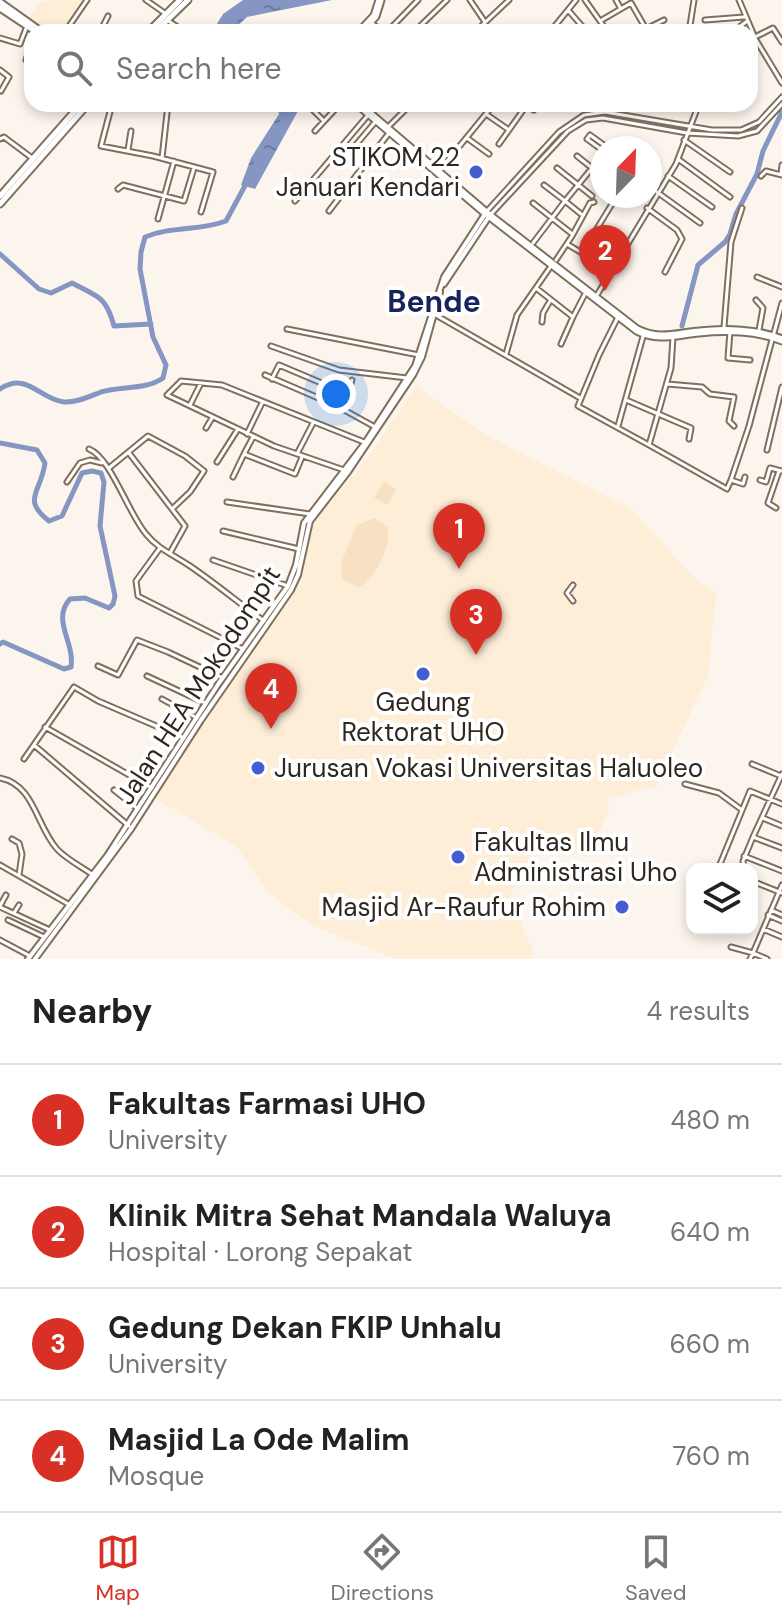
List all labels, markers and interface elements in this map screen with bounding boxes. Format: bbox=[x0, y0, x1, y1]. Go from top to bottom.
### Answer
search box bbox=[24, 24, 758, 112]
icon: search bbox=[52, 46, 96, 90]
text: Search here bbox=[116, 49, 282, 88]
north arrow bbox=[590, 136, 662, 208]
place label: STIKOM 22 Januari Kendari bbox=[276, 140, 460, 204]
marker: STIKOM 22 Januari Kendari bbox=[467, 163, 485, 181]
pin: 2 bbox=[579, 225, 631, 291]
district label: Bende bbox=[387, 282, 481, 321]
your location bbox=[316, 374, 356, 414]
pin: 1 bbox=[433, 503, 485, 569]
street label: Jalan HEA Mokodompit bbox=[108, 559, 288, 811]
pin: 3 bbox=[450, 589, 502, 655]
pin: 4 bbox=[245, 663, 297, 729]
marker: Gedung Rektorat UHO bbox=[414, 665, 432, 683]
place label: Gedung Rektorat UHO bbox=[341, 685, 505, 749]
place label: Jurusan Vokasi Universitas Haluoleo bbox=[274, 751, 703, 785]
marker: Jurusan Vokasi Universitas Haluoleo bbox=[249, 759, 267, 777]
place label: Fakultas Ilmu Administrasi Uho bbox=[474, 825, 677, 889]
marker: Fakultas Ilmu Administrasi Uho bbox=[449, 848, 467, 866]
map controls bbox=[686, 863, 758, 935]
button: layers bbox=[686, 863, 758, 935]
place label: Masjid Ar-Raufur Rohim bbox=[321, 890, 606, 924]
marker: Masjid Ar-Raufur Rohim bbox=[613, 898, 631, 916]
text: Nearby bbox=[32, 989, 152, 1034]
text: 4 results bbox=[646, 994, 750, 1028]
text: Fakultas Farmasi UHO bbox=[108, 1084, 426, 1123]
text: 1 bbox=[53, 1103, 63, 1137]
text: 480 m bbox=[671, 1103, 750, 1137]
text: University bbox=[108, 1123, 228, 1157]
text: Klinik Mitra Sehat Mandala Waluya bbox=[108, 1196, 612, 1235]
text: 2 bbox=[50, 1215, 66, 1249]
text: 640 m bbox=[670, 1215, 750, 1249]
text: Hospital · Lorong Sepakat bbox=[108, 1235, 413, 1269]
text: Gedung Dekan FKIP Unhalu bbox=[108, 1308, 502, 1347]
text: 3 bbox=[50, 1327, 66, 1361]
text: 660 m bbox=[669, 1327, 750, 1361]
text: University bbox=[108, 1347, 228, 1381]
text: Masjid La Ode Malim bbox=[108, 1420, 410, 1459]
text: 4 bbox=[50, 1439, 66, 1473]
text: 760 m bbox=[673, 1439, 750, 1473]
text: Mosque bbox=[108, 1459, 204, 1493]
tab: Map bbox=[95, 1530, 140, 1607]
tab: Directions bbox=[331, 1530, 434, 1607]
tab: Saved bbox=[625, 1530, 687, 1607]

